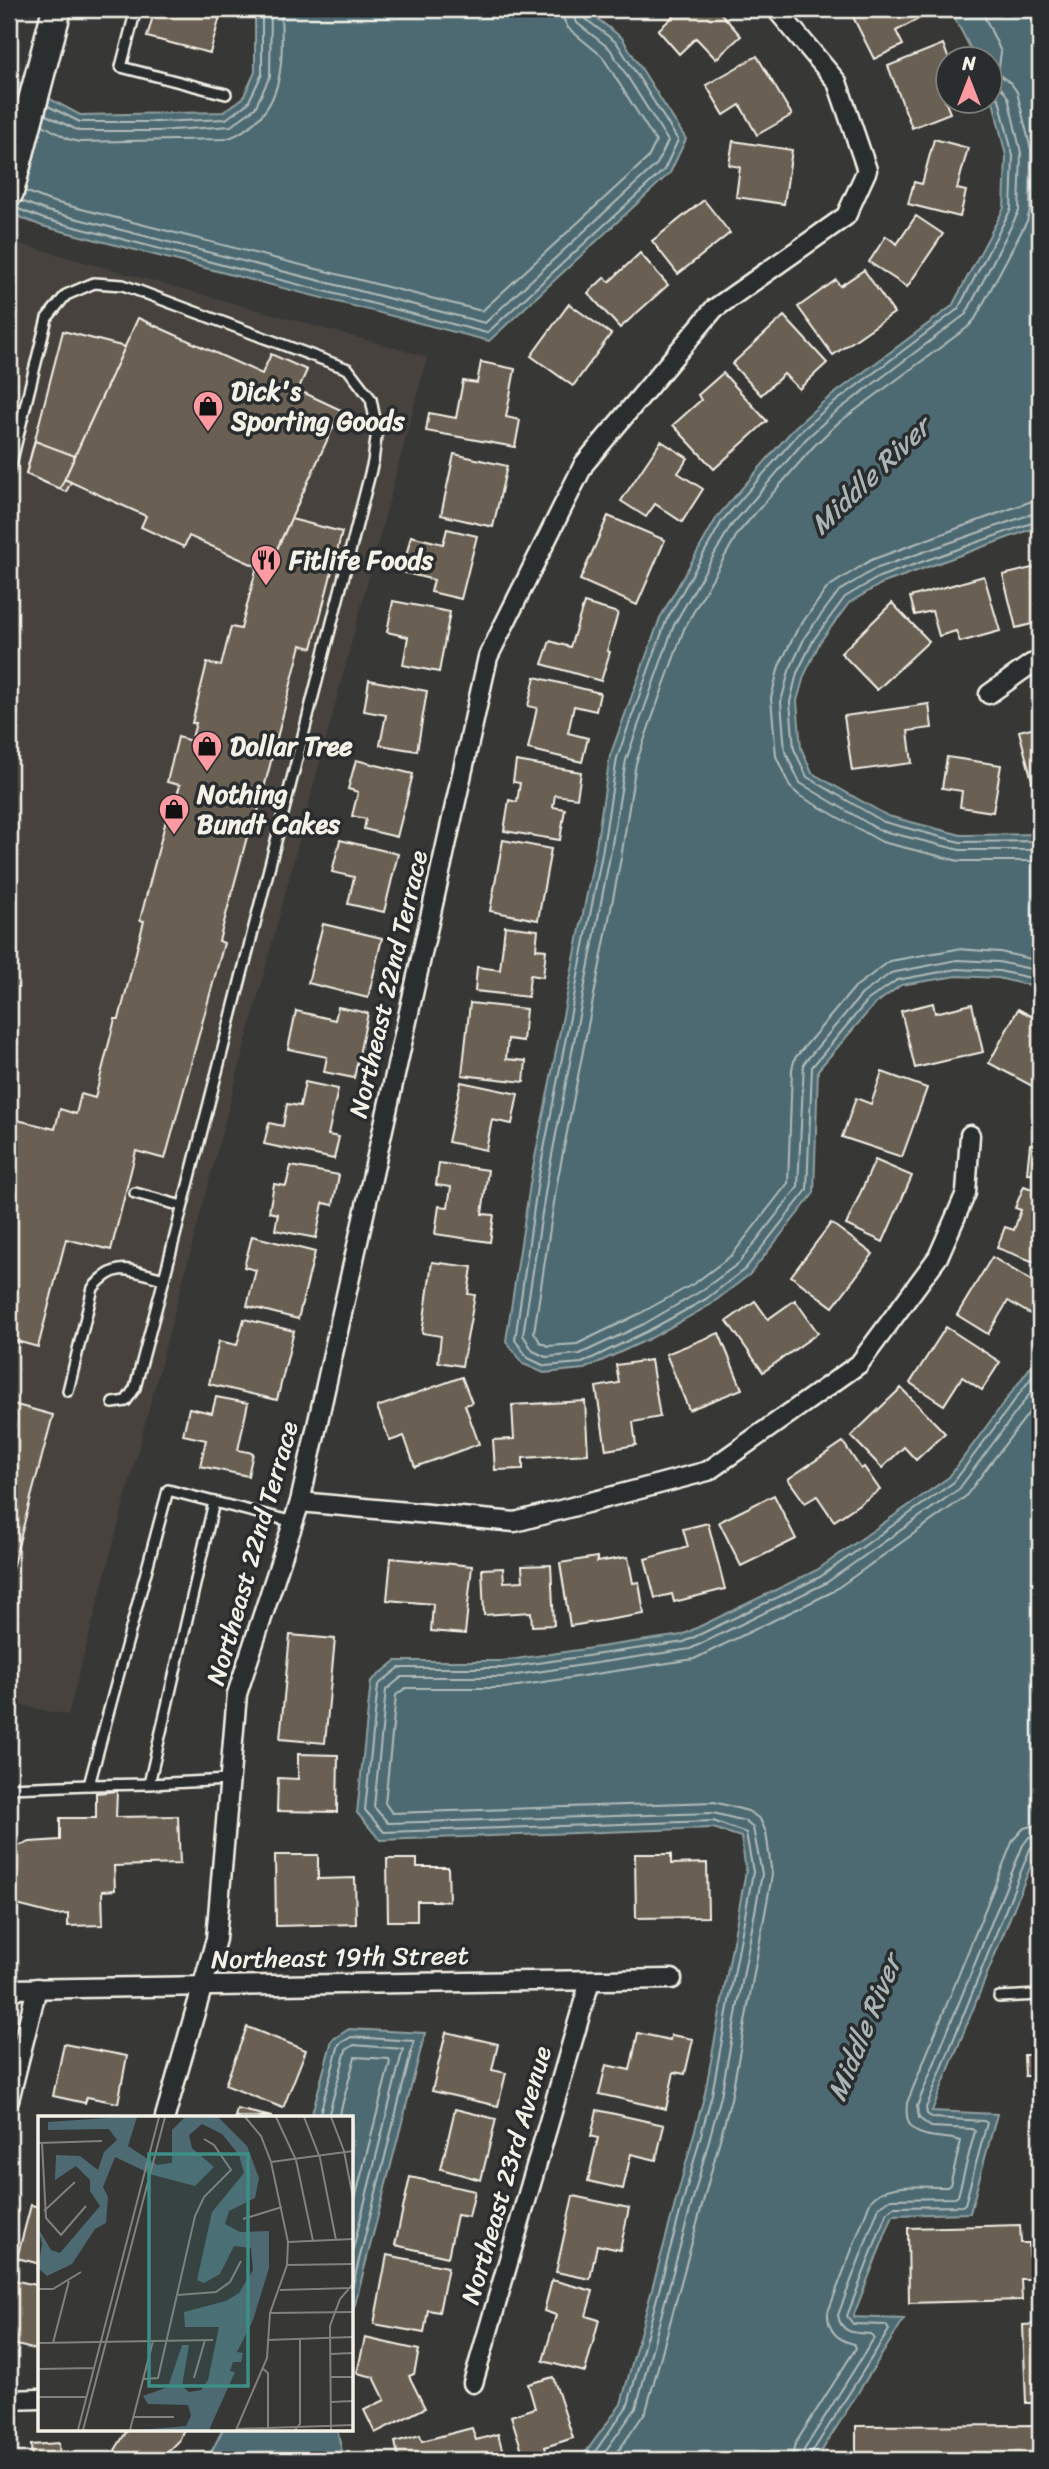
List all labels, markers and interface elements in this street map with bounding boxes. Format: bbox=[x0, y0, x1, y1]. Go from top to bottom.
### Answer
north arrow bbox=[934, 46, 1004, 116]
text: N bbox=[961, 47, 976, 80]
place label: Dick's Sporting Goods bbox=[230, 368, 405, 444]
shop icon: Dick's Sporting Goods bbox=[191, 389, 225, 433]
water label: Middle River bbox=[798, 401, 946, 547]
place label: Fitlife Foods bbox=[288, 537, 434, 583]
restaurant icon: Fitlife Foods bbox=[249, 543, 283, 587]
place label: Dollar Tree bbox=[230, 723, 353, 769]
shop icon: Dollar Tree bbox=[190, 729, 224, 773]
place label: Nothing Bundt Cakes bbox=[196, 771, 341, 847]
shop icon: Nothing Bundt Cakes bbox=[157, 792, 191, 836]
street label: Northeast 22nd Terrace bbox=[335, 845, 441, 1122]
street label: Northeast 22nd Terrace bbox=[192, 1415, 312, 1691]
street label: Northeast 19th Street bbox=[211, 1932, 469, 1982]
water label: Middle River bbox=[813, 1943, 918, 2108]
street label: Northeast 23rd Avenue bbox=[447, 2040, 565, 2310]
inset map bbox=[38, 2116, 354, 2430]

